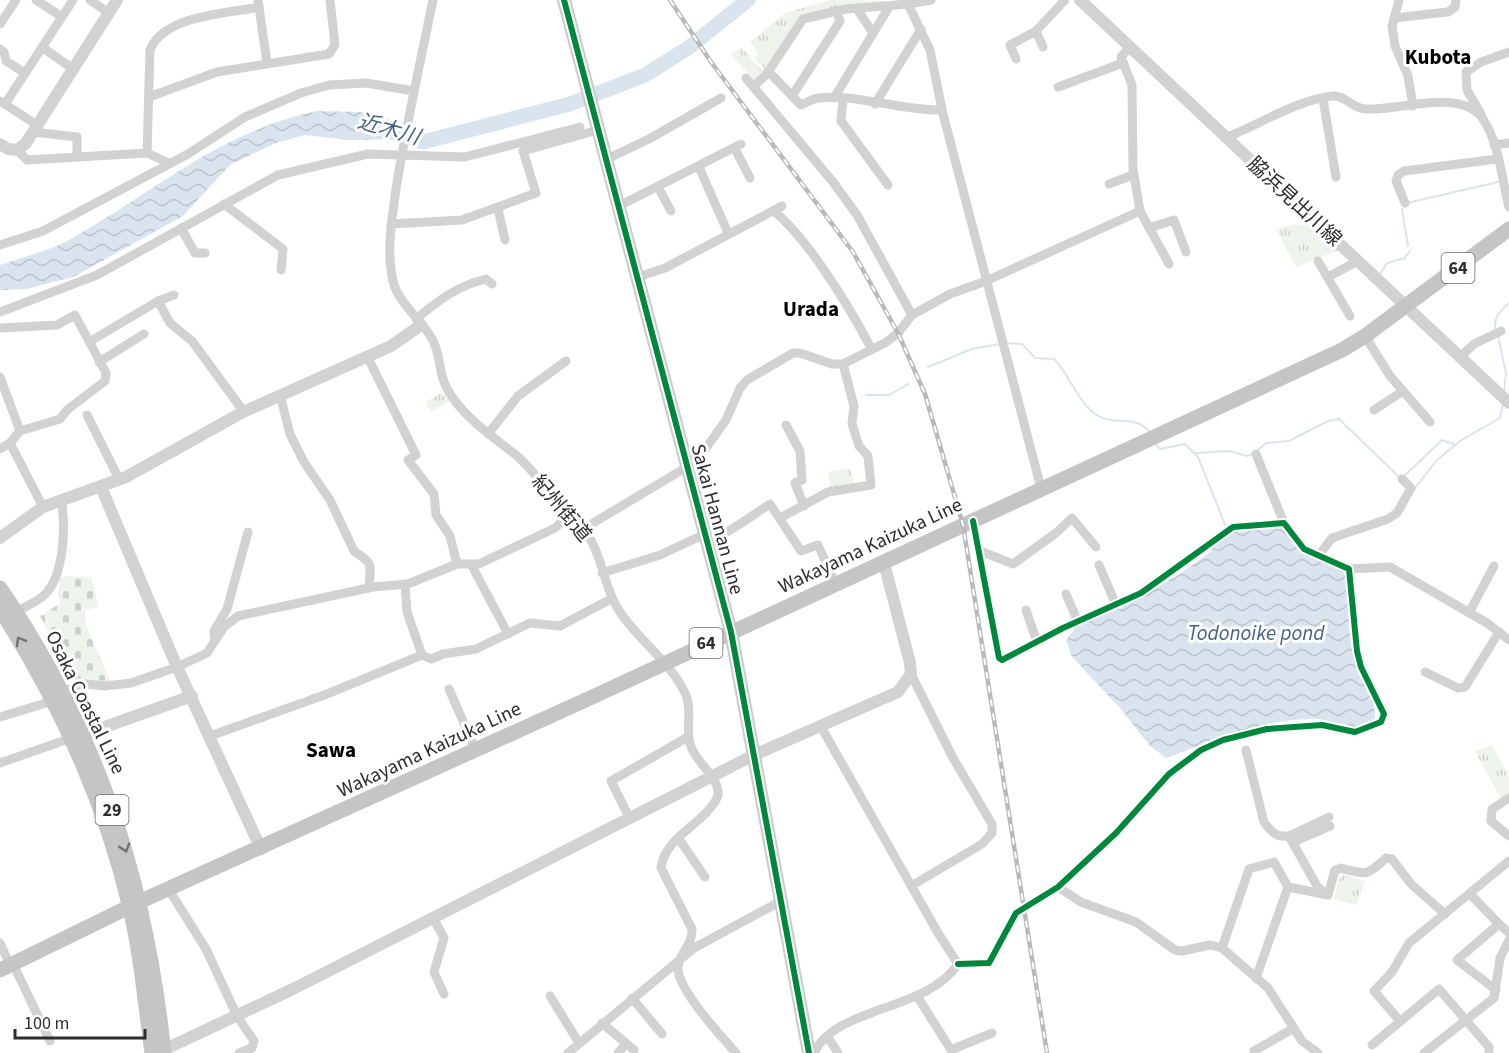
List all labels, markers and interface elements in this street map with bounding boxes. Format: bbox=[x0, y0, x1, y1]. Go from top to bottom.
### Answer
district label: Kubota bbox=[1405, 42, 1471, 72]
water label: 近木川 bbox=[355, 106, 425, 153]
street label: 脇浜見出川線 bbox=[1241, 151, 1348, 253]
road number: 64 bbox=[1442, 253, 1474, 283]
district label: Urada bbox=[783, 294, 839, 324]
street label: Sakai Hannan Line bbox=[683, 441, 751, 598]
street label: 紀州街道 bbox=[525, 469, 598, 548]
street label: Wakayama Kaizuka Line bbox=[774, 491, 967, 601]
water label: Todonoike pond bbox=[1187, 618, 1325, 648]
street label: Osaka Coastal Line bbox=[38, 626, 132, 779]
road number: 64 bbox=[690, 628, 722, 658]
one-way arrow bbox=[15, 637, 27, 647]
street label: Wakayama Kaizuka Line bbox=[333, 695, 526, 805]
district label: Sawa bbox=[306, 735, 356, 765]
road number: 29 bbox=[96, 795, 128, 825]
one-way arrow bbox=[118, 842, 130, 852]
scale bar bbox=[15, 1002, 146, 1040]
text: 100 m bbox=[24, 1011, 69, 1036]

